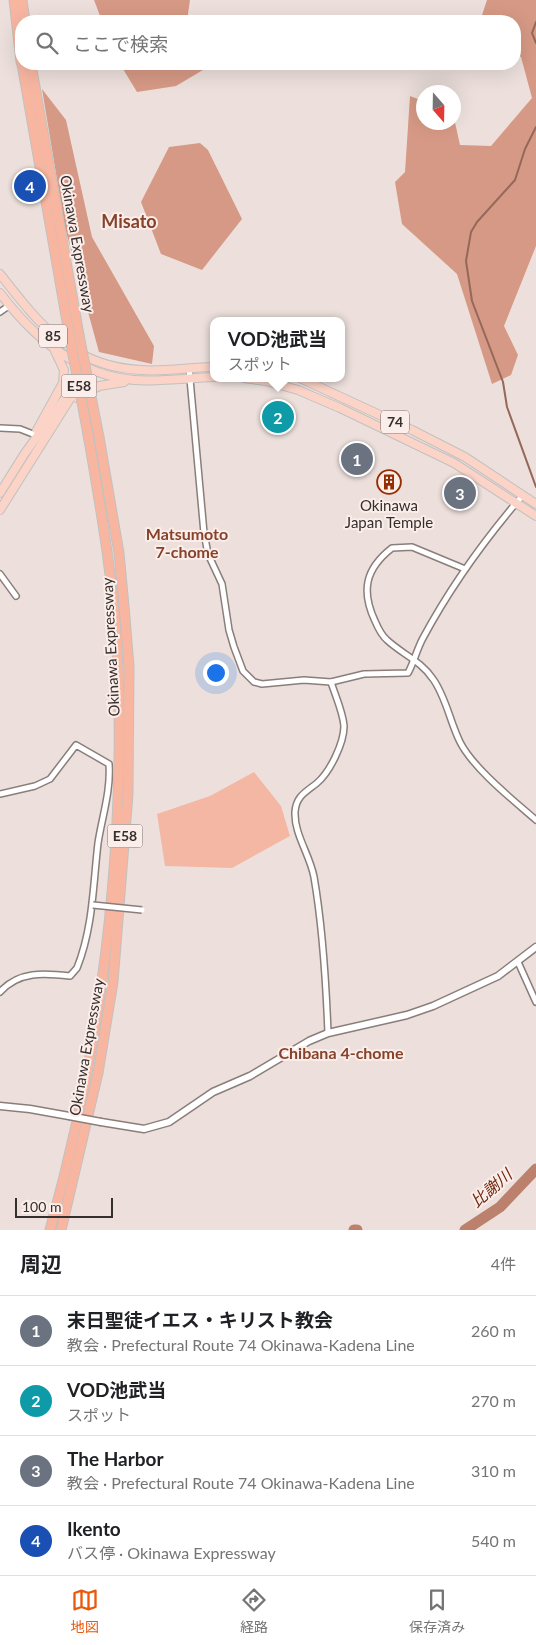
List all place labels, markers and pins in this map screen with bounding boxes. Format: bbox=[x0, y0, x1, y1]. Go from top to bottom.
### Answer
pin: 4 bbox=[14, 167, 46, 205]
pin: 2 bbox=[262, 398, 294, 436]
pin: 1 bbox=[341, 440, 373, 478]
building icon: Okinawa Japan Temple bbox=[376, 469, 402, 495]
pin: 3 bbox=[444, 474, 476, 512]
place label: Okinawa Japan Temple bbox=[345, 496, 433, 531]

